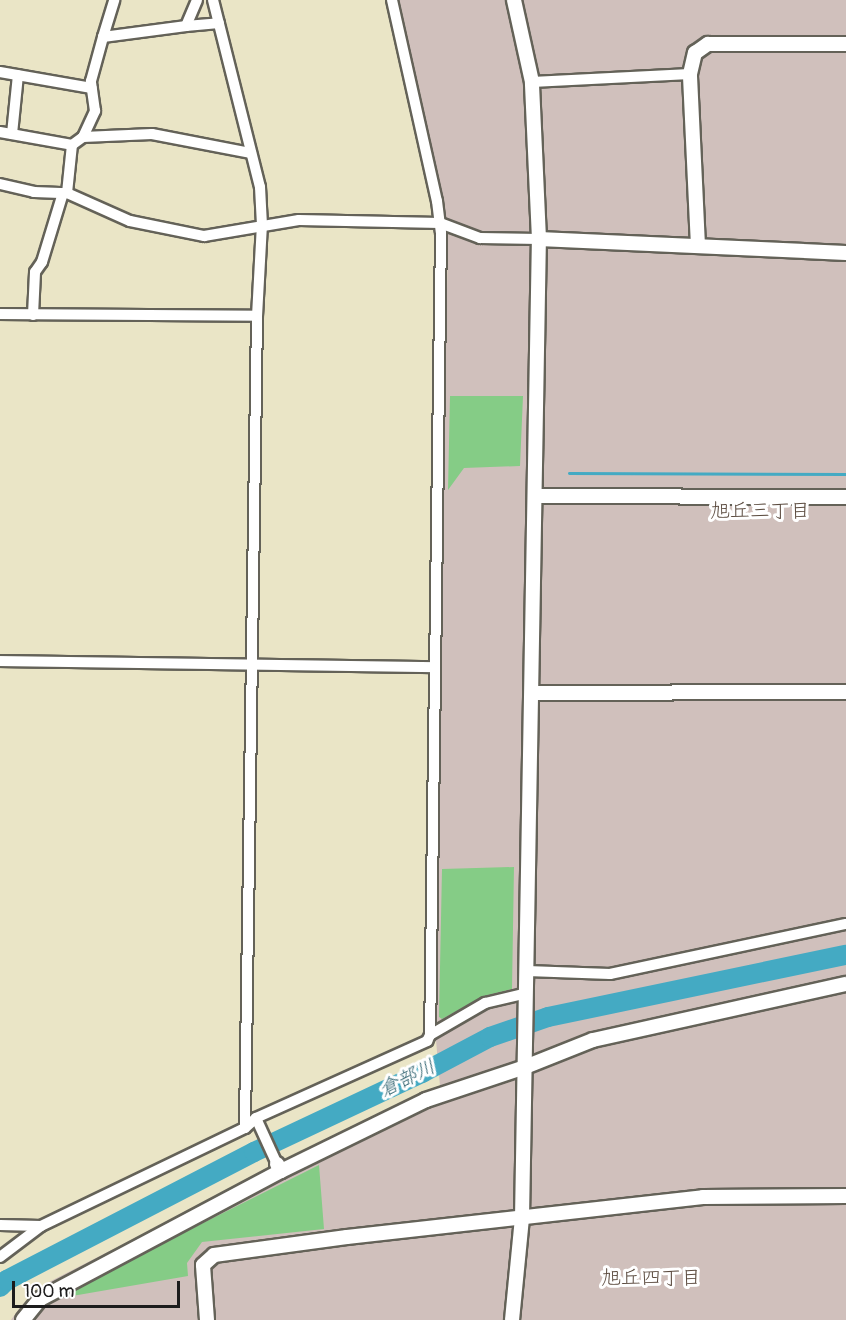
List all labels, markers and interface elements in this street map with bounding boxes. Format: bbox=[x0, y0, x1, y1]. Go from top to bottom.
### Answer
district label: 旭丘三丁目 bbox=[710, 498, 810, 522]
water label: 倉部川 bbox=[375, 1054, 439, 1102]
district label: 旭丘四丁目 bbox=[601, 1265, 701, 1289]
scale bar bbox=[15, 1269, 183, 1307]
text: 100 m bbox=[23, 1280, 75, 1303]

